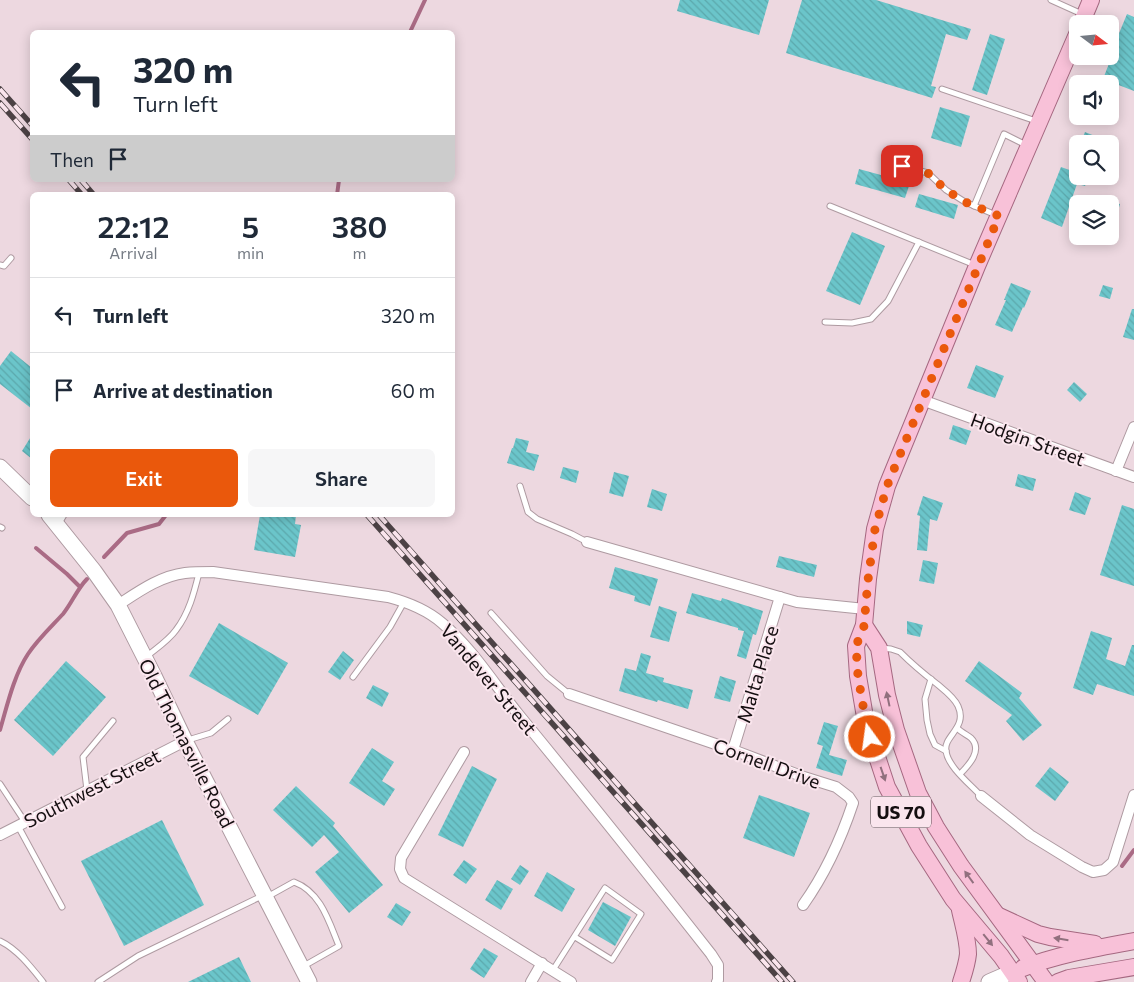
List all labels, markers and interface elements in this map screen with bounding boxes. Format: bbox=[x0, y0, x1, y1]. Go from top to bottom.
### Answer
north arrow bbox=[1069, 15, 1119, 65]
map controls bbox=[1069, 15, 1119, 245]
text: 320 m bbox=[133, 47, 233, 90]
icon: left bbox=[50, 50, 115, 115]
button: sound bbox=[1069, 75, 1119, 125]
text: Turn left bbox=[133, 90, 218, 117]
button: search bbox=[1069, 135, 1119, 185]
icon: arrive bbox=[104, 145, 132, 173]
pin bbox=[881, 145, 923, 187]
text: Then bbox=[50, 148, 94, 171]
icon: arrive bbox=[888, 152, 916, 180]
button: layers bbox=[1069, 195, 1119, 245]
text: 22:12 bbox=[98, 207, 169, 244]
text: 5 bbox=[242, 207, 259, 244]
text: 380 bbox=[332, 207, 387, 244]
text: Arrival bbox=[109, 243, 158, 262]
text: min bbox=[237, 243, 264, 262]
text: m bbox=[353, 243, 367, 262]
icon: left bbox=[50, 301, 78, 329]
text: Turn left bbox=[93, 304, 168, 327]
text: 320 m bbox=[381, 304, 435, 327]
icon: arrive bbox=[50, 376, 78, 404]
text: Arrive at destination bbox=[93, 379, 273, 402]
text: 60 m bbox=[391, 379, 435, 402]
street label: Hodgin Street bbox=[968, 408, 1088, 470]
button: Exit bbox=[50, 449, 238, 507]
button: Share bbox=[248, 449, 435, 507]
street label: Vandever Street bbox=[436, 619, 542, 739]
street label: Malta Place bbox=[731, 623, 783, 725]
street label: Old Thomasville Road bbox=[134, 655, 240, 831]
one-way arrow bbox=[884, 691, 892, 706]
position arrow bbox=[843, 710, 895, 762]
street label: Cornell Drive bbox=[710, 733, 824, 793]
street label: Southwest Street bbox=[20, 744, 164, 832]
one-way arrow bbox=[879, 767, 887, 782]
road number: US 70 bbox=[871, 796, 931, 828]
one-way arrow bbox=[964, 870, 974, 884]
one-way arrow bbox=[982, 934, 993, 947]
one-way arrow bbox=[1053, 935, 1069, 943]

